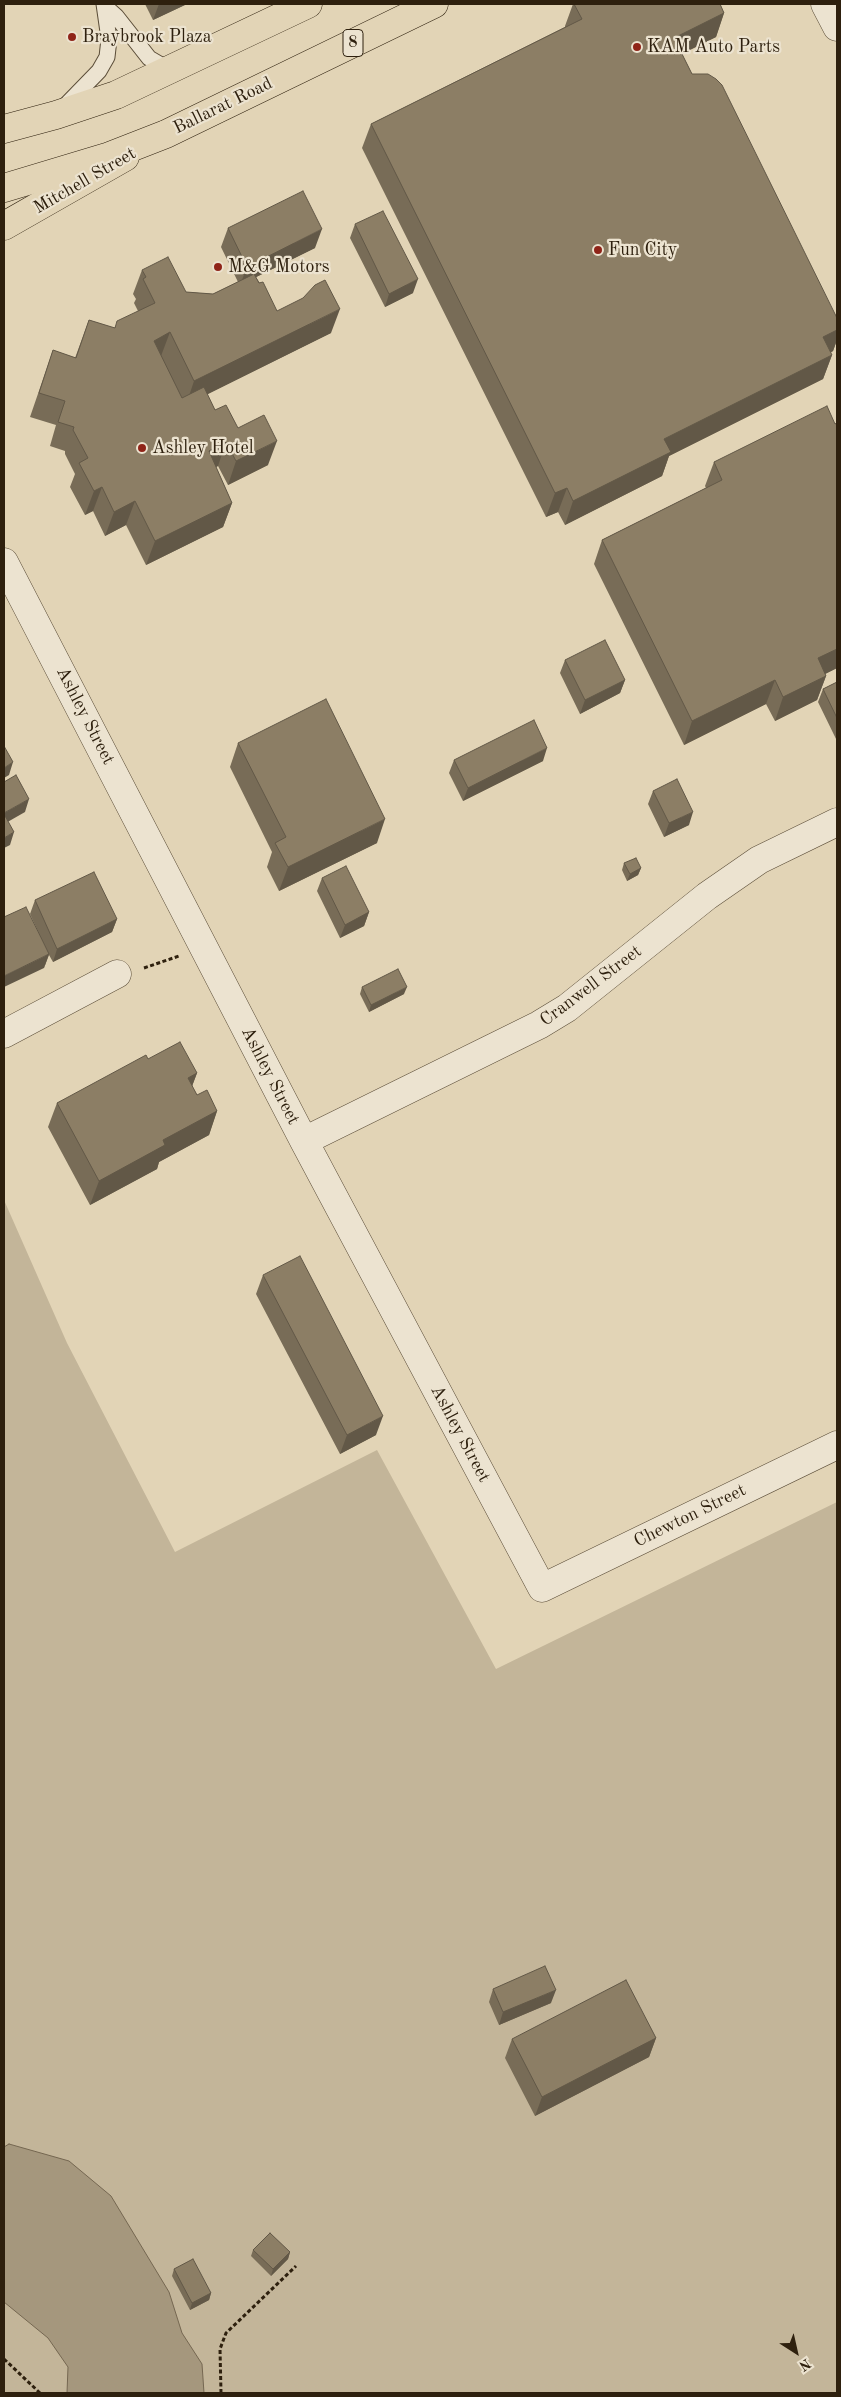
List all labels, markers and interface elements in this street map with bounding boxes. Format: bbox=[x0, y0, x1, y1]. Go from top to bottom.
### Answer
place label: Braybrook Plaza bbox=[82, 26, 212, 48]
road number: 8 bbox=[343, 29, 363, 56]
marker: Braybrook Plaza bbox=[66, 31, 78, 43]
place label: KAM Auto Parts bbox=[647, 36, 780, 58]
marker: KAM Auto Parts bbox=[631, 41, 643, 53]
street label: Ballarat Road bbox=[170, 73, 276, 139]
street label: Mitchell Street bbox=[30, 143, 140, 219]
place label: Fun City bbox=[608, 239, 677, 261]
marker: Fun City bbox=[592, 244, 604, 256]
place label: M&G Motors bbox=[228, 256, 330, 278]
marker: M&G Motors bbox=[212, 261, 224, 273]
place label: Ashley Hotel bbox=[152, 437, 254, 459]
marker: Ashley Hotel bbox=[136, 442, 148, 454]
street label: Ashley Street bbox=[51, 664, 119, 768]
street label: Cranwell Street bbox=[536, 941, 646, 1031]
street label: Ashley Street bbox=[236, 1024, 304, 1128]
street label: Ashley Street bbox=[425, 1382, 495, 1486]
street label: Chewton Street bbox=[631, 1480, 749, 1552]
north arrow bbox=[771, 2327, 821, 2377]
text: N bbox=[796, 2355, 813, 2373]

